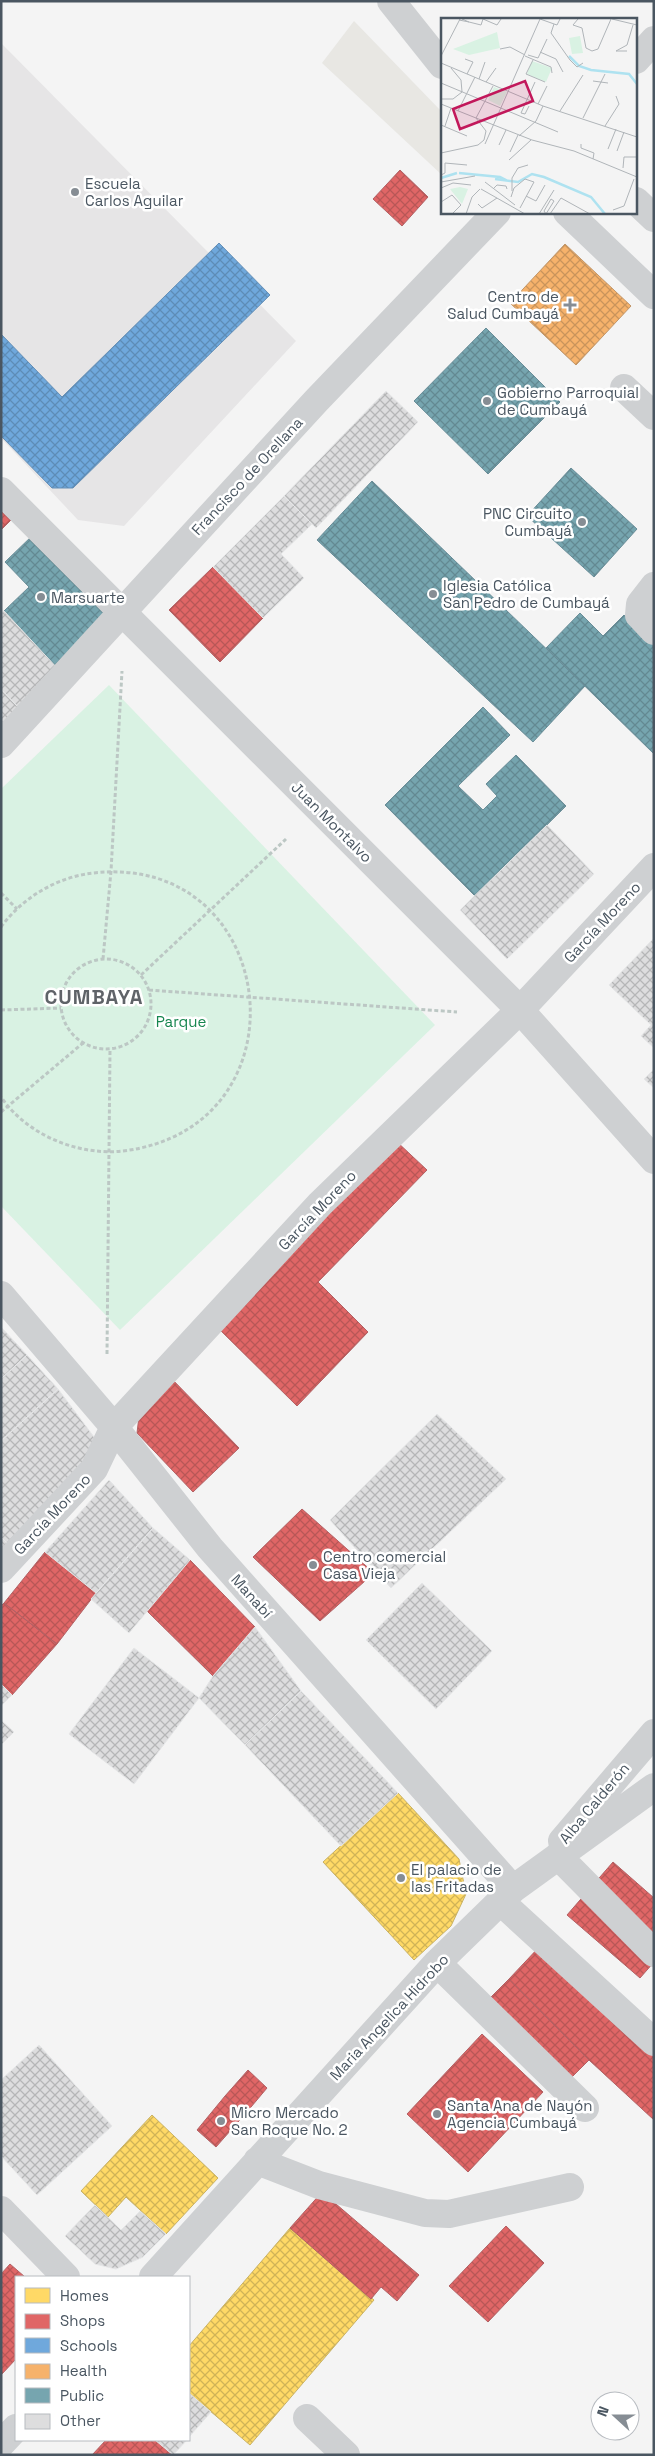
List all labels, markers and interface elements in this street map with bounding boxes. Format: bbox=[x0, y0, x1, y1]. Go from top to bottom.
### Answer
inset map bbox=[441, 18, 638, 214]
place label: Escuela Carlos Aguilar bbox=[85, 174, 184, 210]
marker: Escuela Carlos Aguilar bbox=[69, 186, 81, 198]
place label: Centro de Salud Cumbayá bbox=[447, 287, 559, 323]
marker: Centro de Salud Cumbayá bbox=[563, 298, 577, 312]
place label: Gobierno Parroquial de Cumbayá bbox=[497, 383, 639, 419]
marker: Gobierno Parroquial de Cumbayá bbox=[481, 395, 493, 407]
street label: Francisco de Orellana bbox=[187, 413, 307, 539]
place label: PNC Circuito Cumbayá bbox=[483, 504, 572, 540]
marker: PNC Circuito Cumbayá bbox=[576, 516, 588, 528]
place label: Iglesia Católica San Pedro de Cumbayá bbox=[443, 576, 610, 612]
place label: Marsuarte bbox=[51, 588, 125, 607]
marker: Iglesia Católica San Pedro de Cumbayá bbox=[427, 588, 439, 600]
marker: Marsuarte bbox=[35, 591, 47, 603]
street label: Juan Montalvo bbox=[288, 778, 376, 866]
street label: García Moreno bbox=[560, 877, 644, 967]
district label: CUMBAYA bbox=[44, 984, 144, 1010]
park label: Parque bbox=[156, 1012, 206, 1031]
street label: García Moreno bbox=[274, 1166, 360, 1254]
street label: García Moreno bbox=[10, 1469, 94, 1559]
place label: Centro comercial Casa Vieja bbox=[323, 1547, 446, 1583]
marker: Centro comercial Casa Vieja bbox=[307, 1559, 319, 1571]
street label: Manabí bbox=[227, 1570, 277, 1622]
street label: Alba Calderón bbox=[555, 1759, 633, 1847]
place label: El palacio de las Fritadas bbox=[411, 1860, 502, 1896]
marker: El palacio de las Fritadas bbox=[395, 1872, 407, 1884]
street label: Maria Angelica Hidrobo bbox=[325, 1950, 453, 2084]
place label: Santa Ana de Nayón Agencia Cumbayá bbox=[447, 2096, 593, 2132]
place label: Micro Mercado San Roque No. 2 bbox=[231, 2103, 348, 2139]
marker: Santa Ana de Nayón Agencia Cumbayá bbox=[431, 2108, 443, 2120]
marker: Micro Mercado San Roque No. 2 bbox=[215, 2115, 227, 2127]
legend bbox=[15, 2276, 190, 2441]
text: Homes bbox=[60, 2286, 109, 2305]
text: Shops bbox=[60, 2311, 105, 2330]
text: Schools bbox=[60, 2336, 118, 2355]
text: Health bbox=[60, 2361, 107, 2380]
text: Public bbox=[60, 2386, 104, 2405]
north arrow bbox=[590, 2391, 640, 2441]
text: N bbox=[593, 2404, 613, 2419]
text: Other bbox=[60, 2411, 101, 2430]

